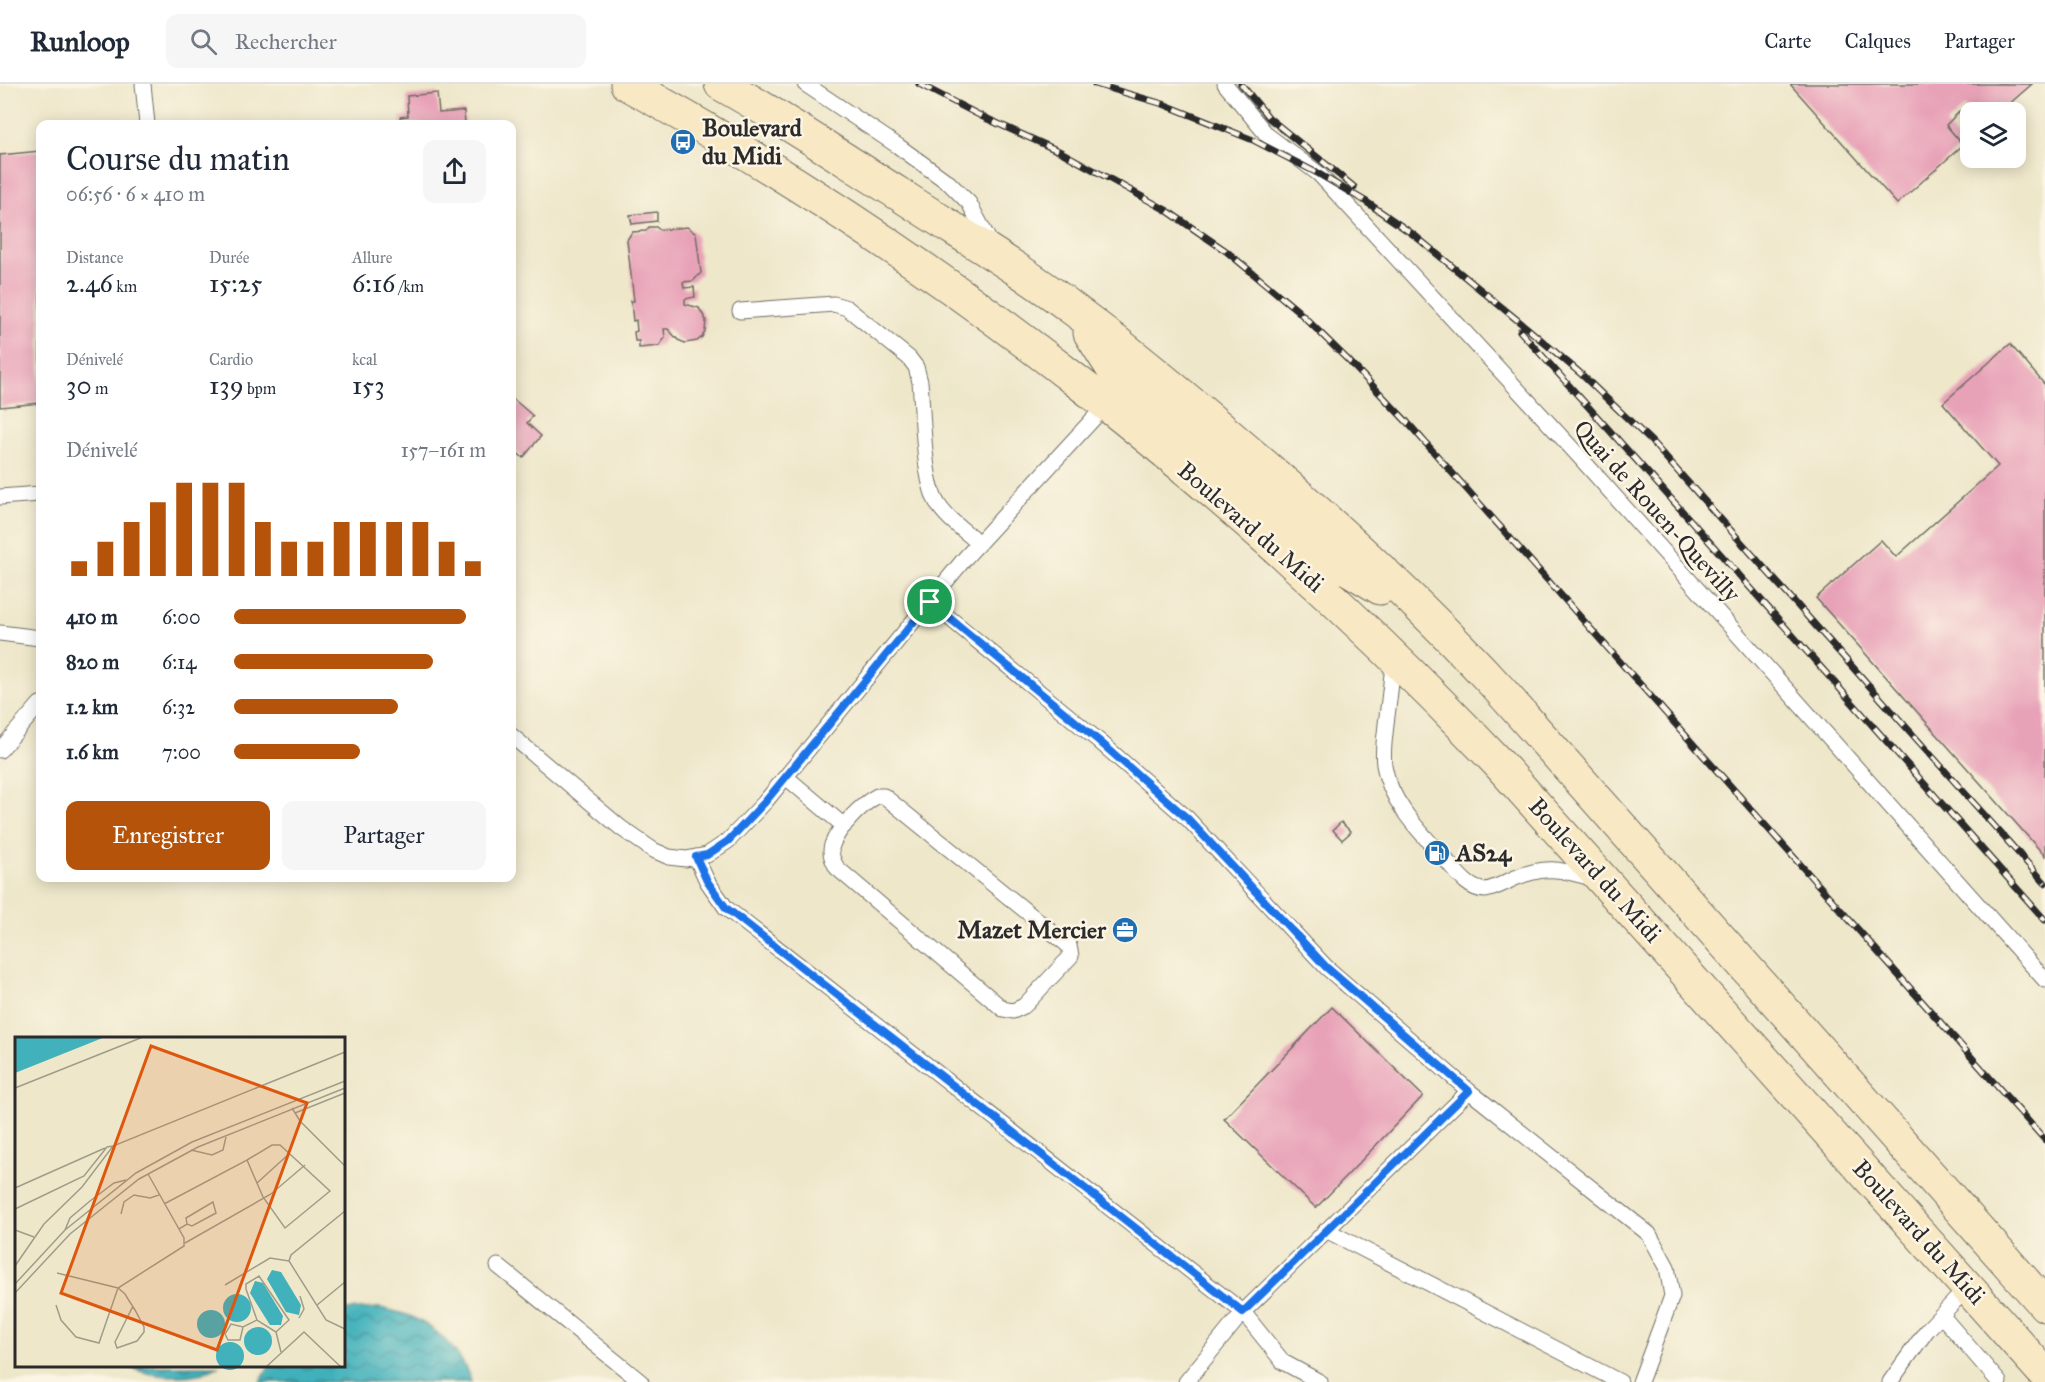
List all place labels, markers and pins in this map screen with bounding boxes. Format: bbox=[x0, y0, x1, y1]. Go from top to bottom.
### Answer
place label: Boulevard du Midi bbox=[702, 113, 803, 171]
bus stop icon: Boulevard du Midi bbox=[668, 127, 698, 157]
pin bbox=[904, 576, 955, 627]
fuel station icon: AS24 bbox=[1422, 838, 1452, 868]
place label: AS24 bbox=[1454, 838, 1513, 868]
place label: Mazet Mercier bbox=[957, 915, 1107, 945]
office icon: Mazet Mercier bbox=[1110, 915, 1140, 945]

